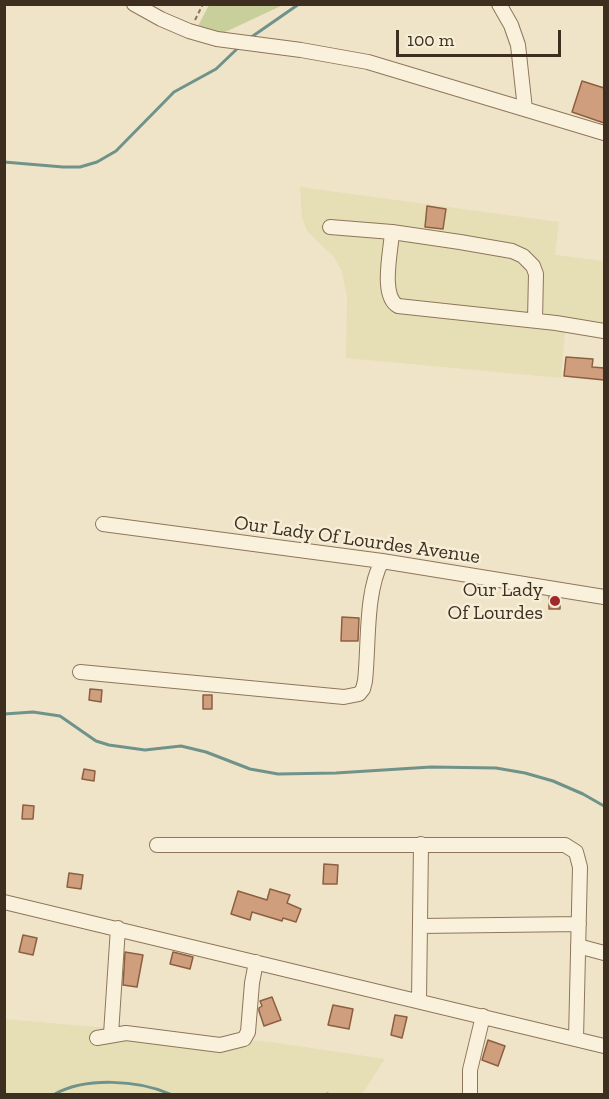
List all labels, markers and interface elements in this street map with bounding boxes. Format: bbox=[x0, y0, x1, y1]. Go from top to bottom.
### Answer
scale bar bbox=[399, 18, 564, 56]
text: 100 m bbox=[407, 29, 454, 51]
street label: Our Lady Of Lourdes Avenue bbox=[232, 511, 482, 569]
place label: Our Lady Of Lourdes bbox=[448, 578, 543, 625]
marker: Our Lady Of Lourdes bbox=[548, 594, 562, 608]

